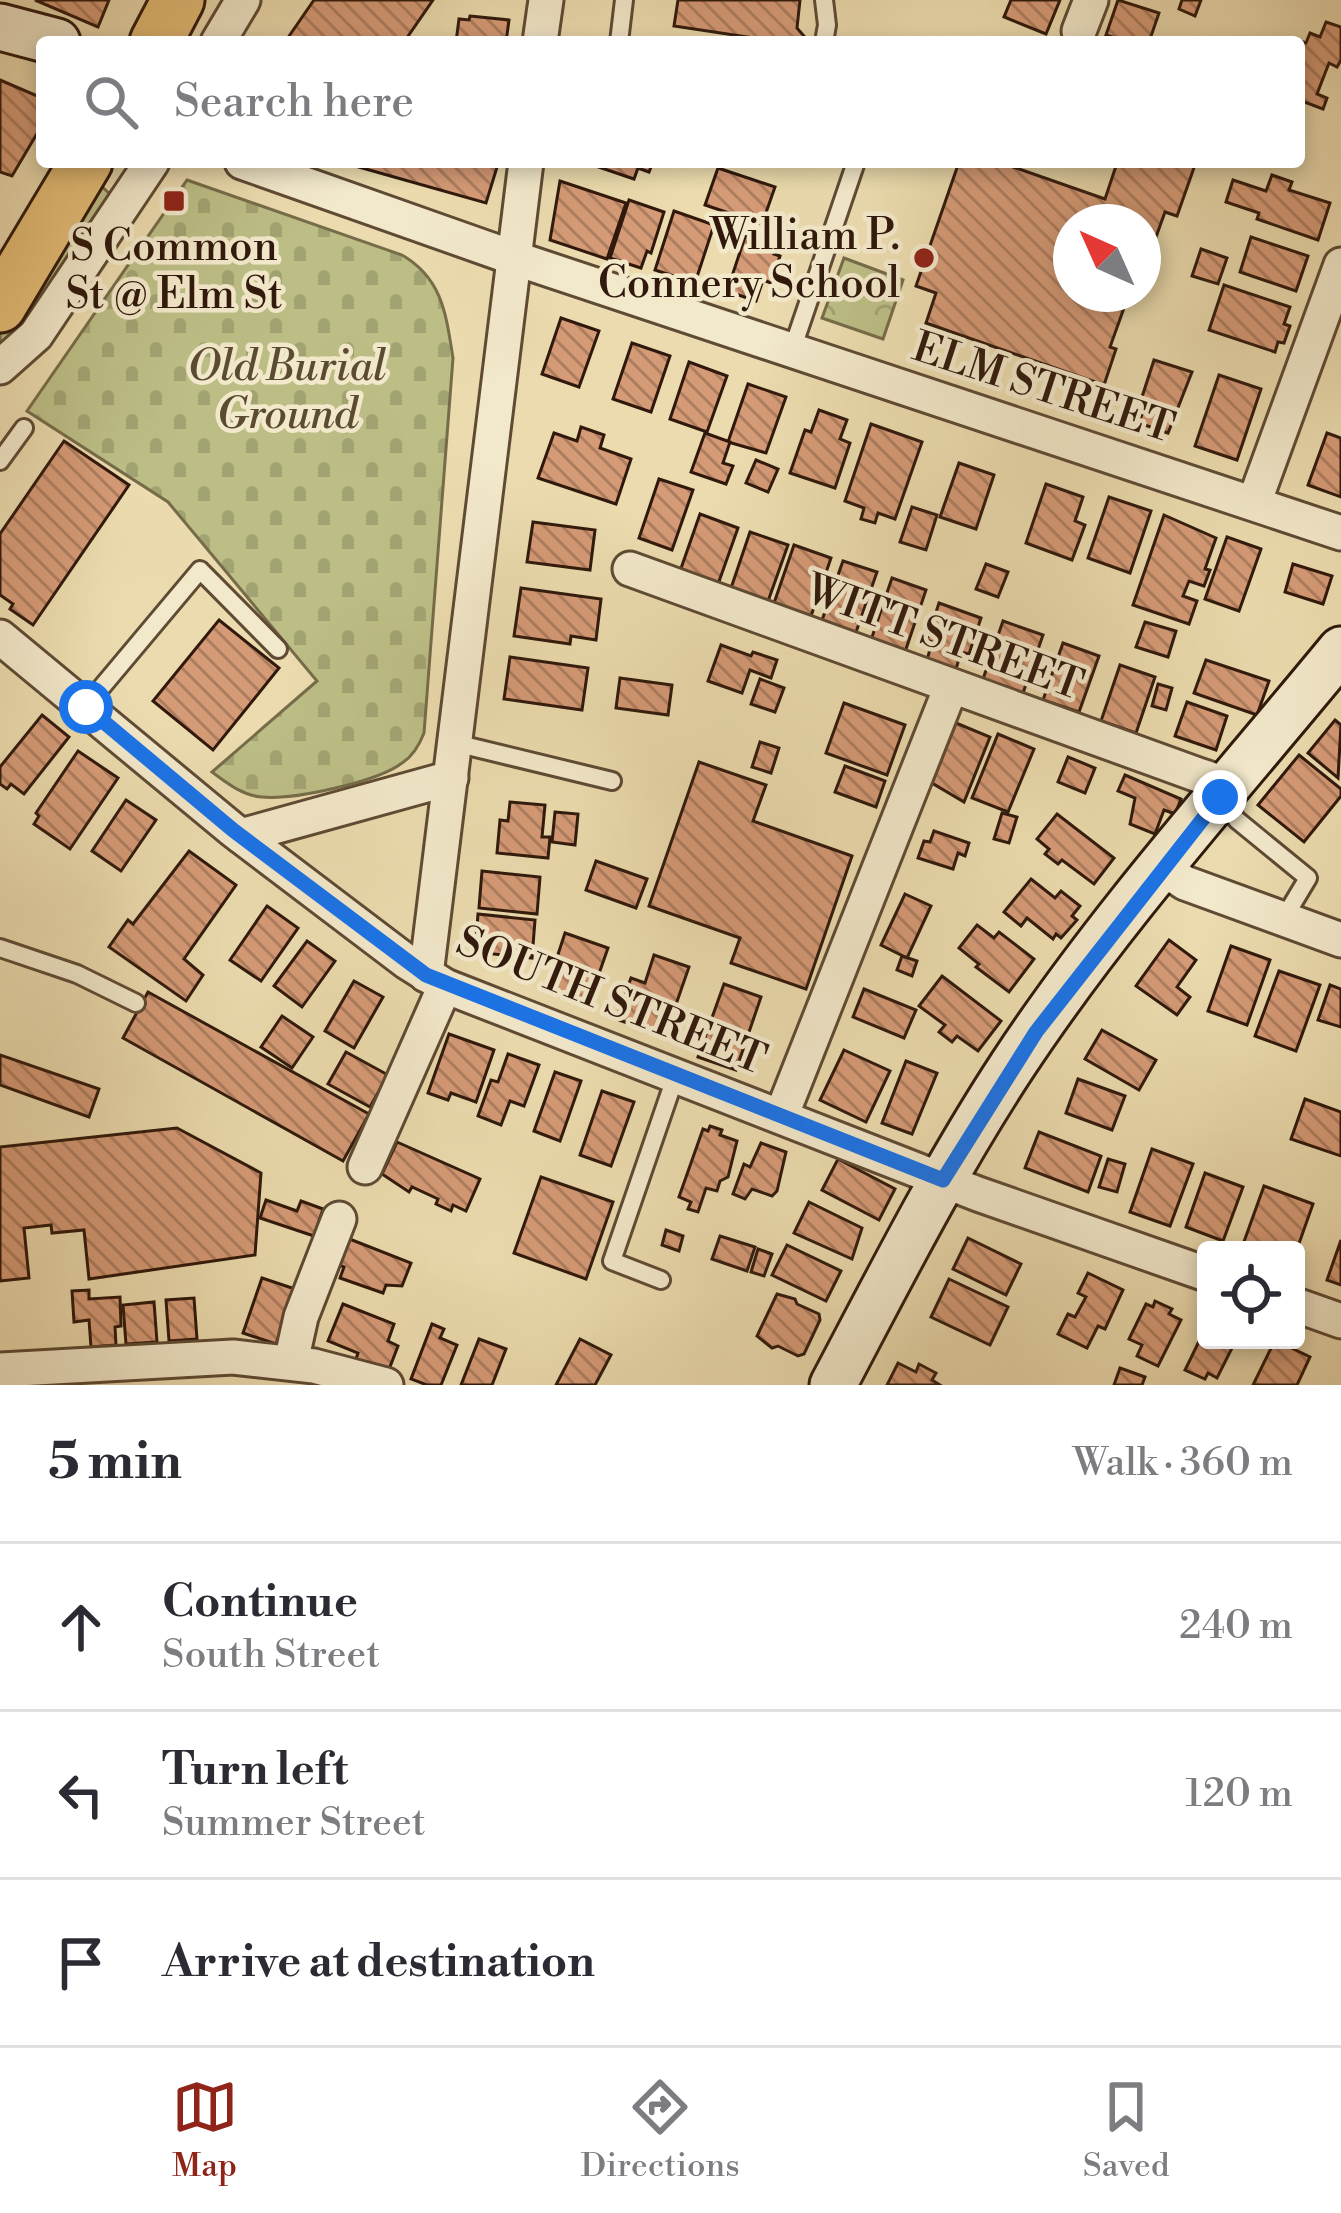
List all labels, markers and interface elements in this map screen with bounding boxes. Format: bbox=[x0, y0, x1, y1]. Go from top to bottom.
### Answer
search box bbox=[36, 36, 1305, 168]
icon: search bbox=[78, 69, 144, 135]
text: Search here bbox=[174, 74, 414, 131]
marker: S Common St @ Elm St bbox=[161, 188, 187, 214]
north arrow bbox=[1053, 204, 1161, 312]
place label: William P. Connery School bbox=[598, 210, 900, 312]
place label: S Common St @ Elm St bbox=[65, 221, 283, 322]
marker: William P. Connery School bbox=[911, 245, 937, 271]
street label: ELM STREET bbox=[906, 321, 1181, 456]
park label: Old Burial Ground bbox=[188, 341, 387, 442]
street label: WITT STREET bbox=[796, 563, 1090, 713]
route start bbox=[59, 680, 113, 734]
route end bbox=[1193, 770, 1247, 824]
street label: SOUTH STREET bbox=[449, 915, 774, 1088]
map controls bbox=[1197, 1241, 1305, 1349]
button: locate bbox=[1197, 1241, 1305, 1349]
text: 5 min bbox=[48, 1431, 182, 1495]
text: Walk · 360 m bbox=[1073, 1439, 1293, 1488]
text: Continue bbox=[162, 1574, 358, 1631]
icon: ahead bbox=[48, 1594, 114, 1660]
text: 240 m bbox=[1179, 1602, 1293, 1651]
text: South Street bbox=[162, 1631, 380, 1680]
text: Turn left bbox=[162, 1742, 348, 1799]
icon: left bbox=[48, 1762, 114, 1828]
text: 120 m bbox=[1185, 1770, 1293, 1819]
text: Summer Street bbox=[162, 1799, 425, 1848]
icon: arrive bbox=[48, 1930, 114, 1996]
text: Arrive at destination bbox=[162, 1934, 595, 1991]
tab: Map bbox=[172, 2074, 238, 2187]
tab: Directions bbox=[581, 2074, 740, 2187]
tab: Saved bbox=[1083, 2074, 1169, 2187]

